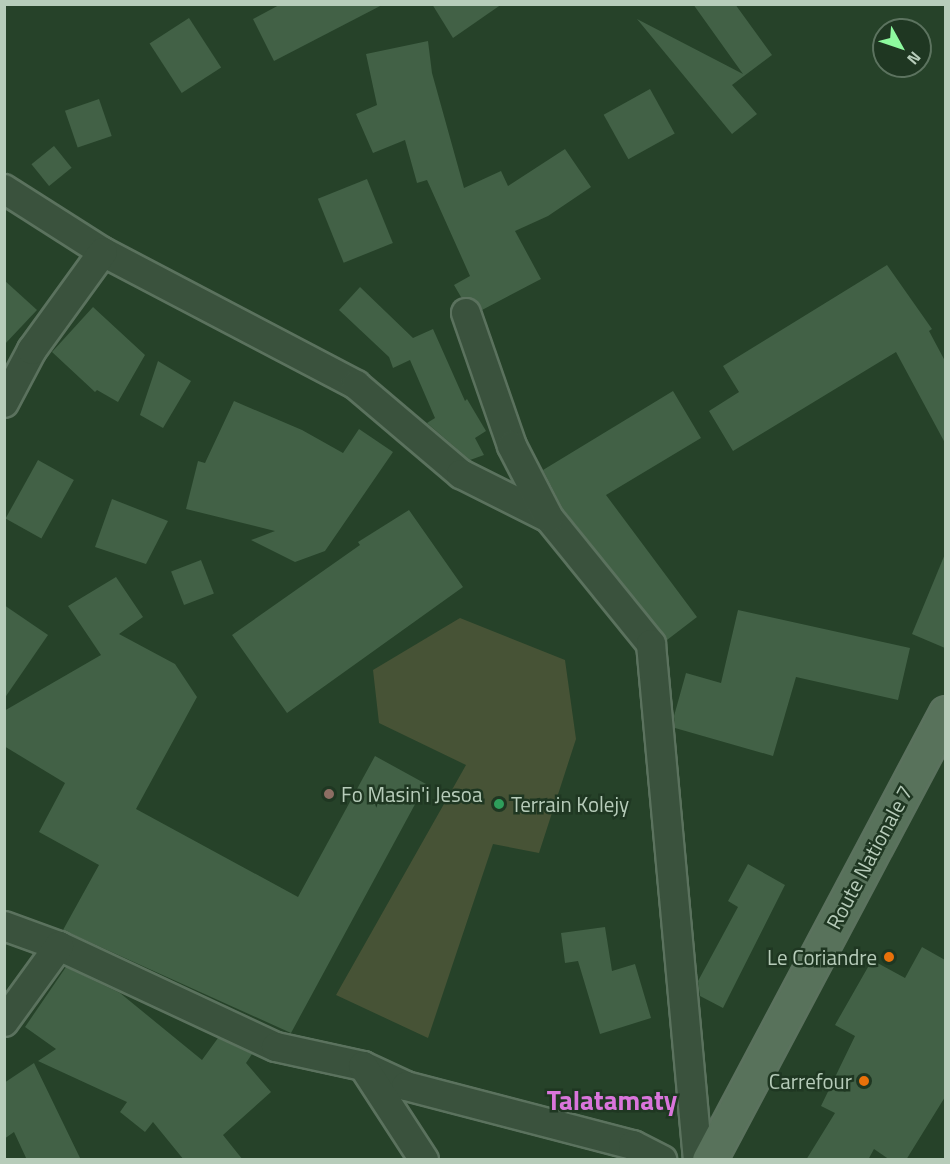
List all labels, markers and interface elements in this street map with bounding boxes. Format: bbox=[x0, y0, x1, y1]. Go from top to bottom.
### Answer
north arrow bbox=[872, 18, 932, 78]
text: N bbox=[901, 46, 927, 70]
place label: Fo Masin'i Jesoa bbox=[341, 781, 482, 807]
street label: Route Nationale 7 bbox=[821, 781, 917, 933]
marker: Fo Masin'i Jesoa bbox=[322, 787, 336, 801]
place label: Terrain Kolejy bbox=[511, 791, 629, 817]
marker: Terrain Kolejy bbox=[492, 797, 506, 811]
place label: Le Coriandre bbox=[767, 944, 877, 970]
marker: Le Coriandre bbox=[882, 950, 896, 964]
place label: Carrefour bbox=[769, 1068, 852, 1094]
marker: Carrefour bbox=[857, 1074, 871, 1088]
district label: Talatamaty bbox=[547, 1084, 677, 1116]

